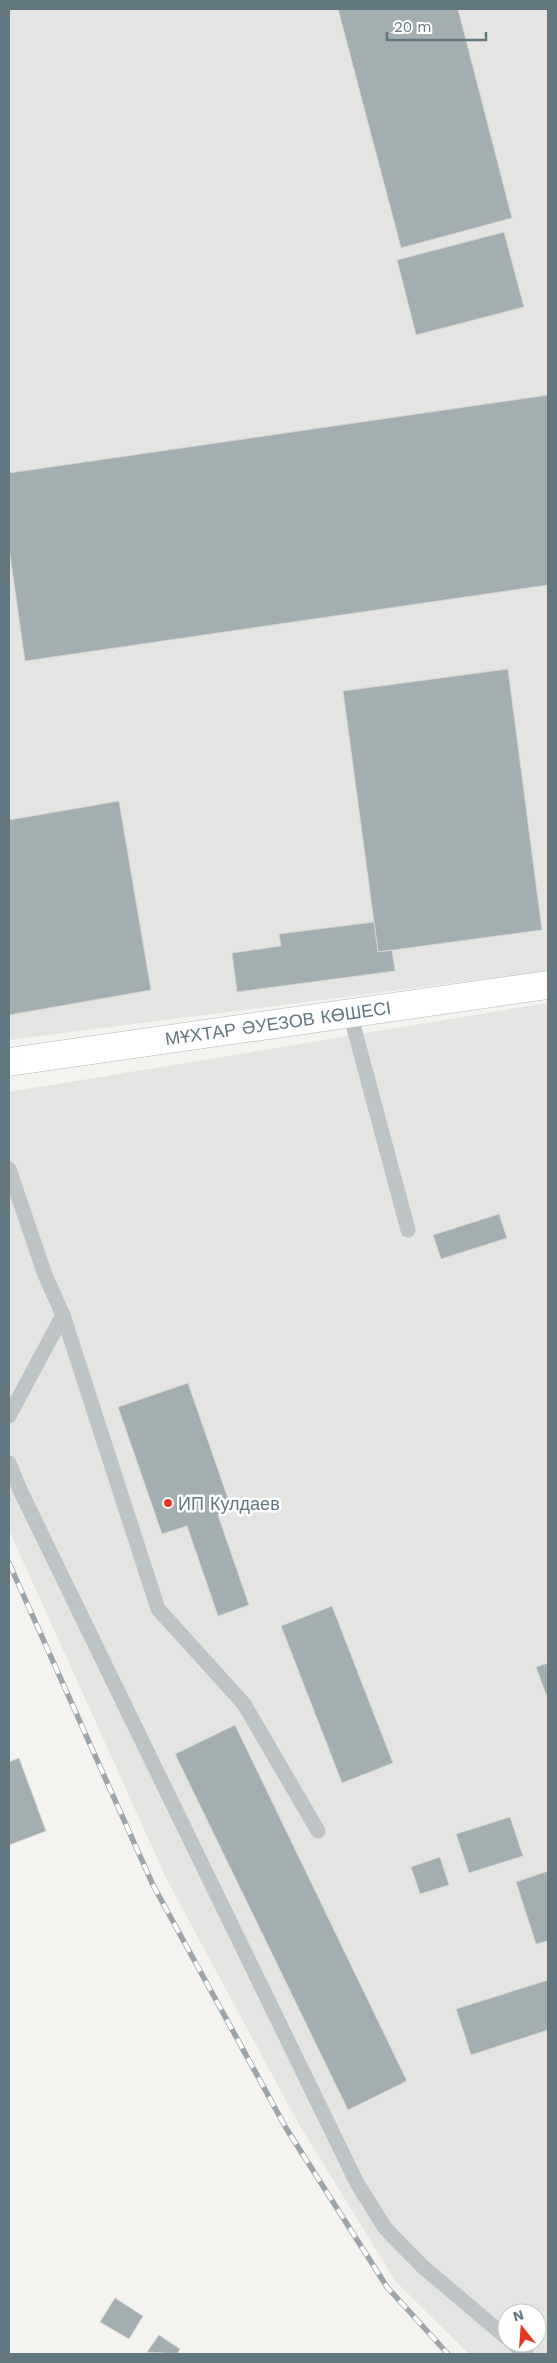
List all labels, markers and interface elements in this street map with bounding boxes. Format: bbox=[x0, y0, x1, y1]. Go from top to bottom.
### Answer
scale bar bbox=[387, 10, 486, 42]
text: 20 m bbox=[394, 18, 432, 36]
street label: МҰХТАР ӘУЕЗОВ КӨШЕСІ bbox=[164, 997, 392, 1049]
place label: ИП Кулдаев bbox=[178, 1493, 280, 1514]
marker: ИП Кулдаев bbox=[162, 1497, 174, 1509]
north arrow bbox=[497, 2303, 547, 2353]
text: N bbox=[511, 2306, 525, 2325]

